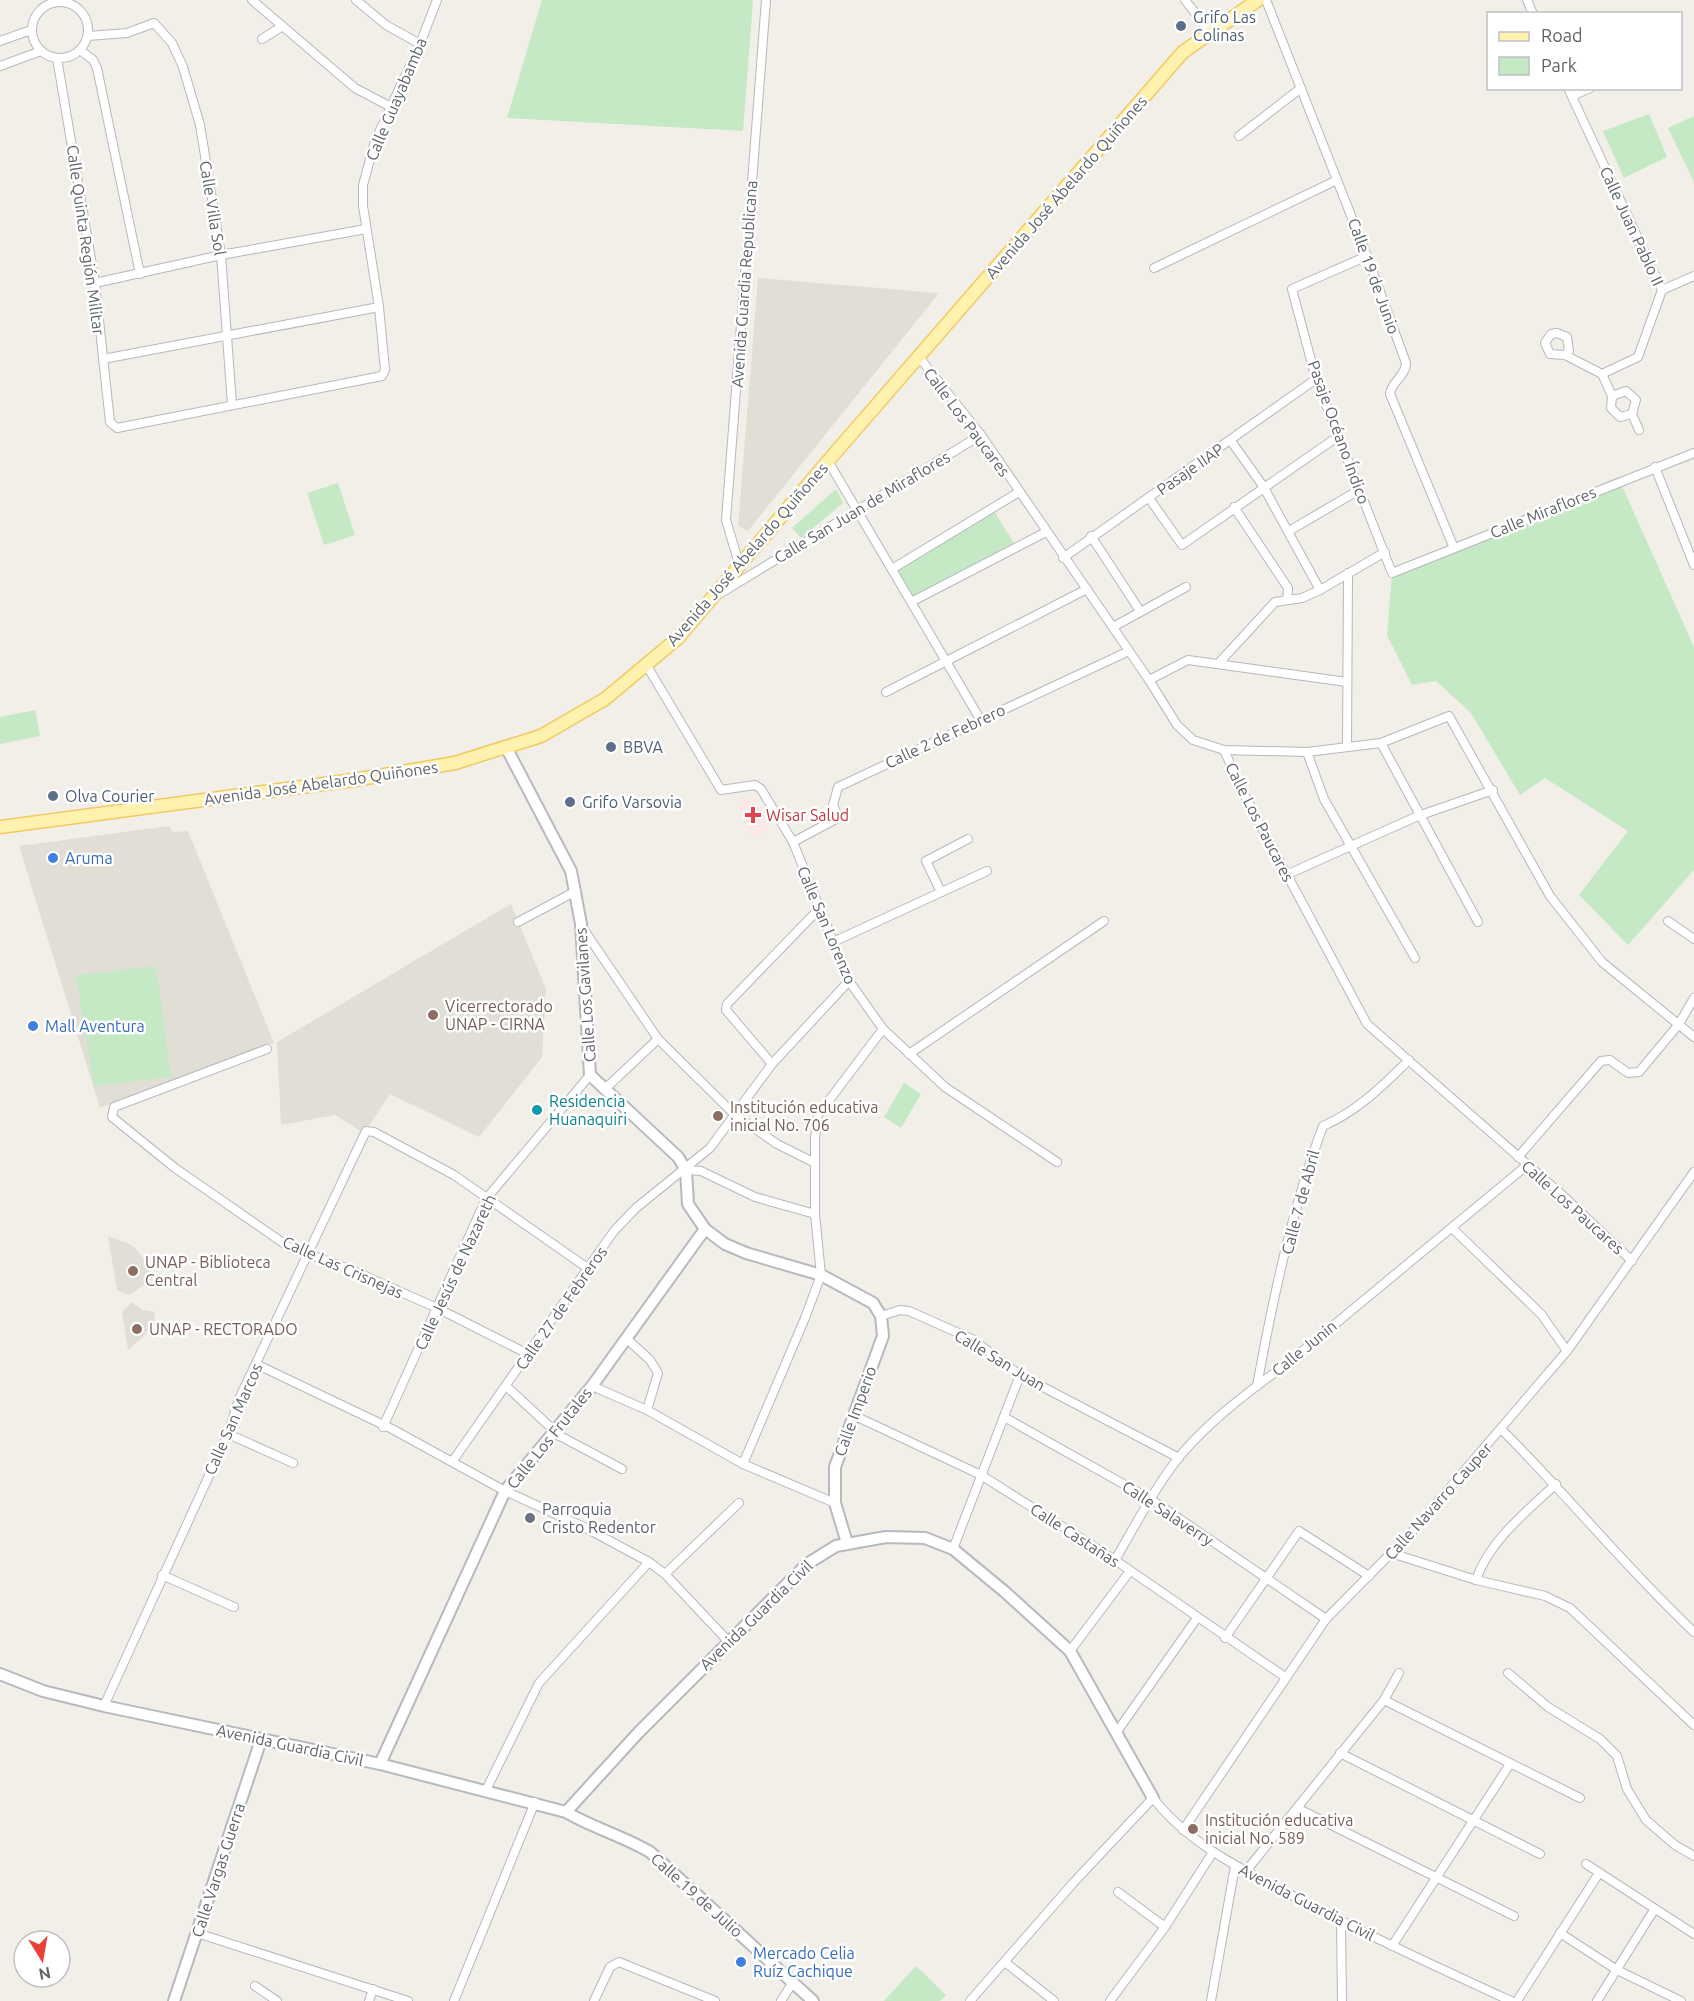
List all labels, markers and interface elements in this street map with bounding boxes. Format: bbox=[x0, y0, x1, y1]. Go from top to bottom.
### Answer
place label: Grifo Las Colinas bbox=[1193, 8, 1256, 44]
legend bbox=[1487, 12, 1682, 90]
marker: Grifo Las Colinas bbox=[1174, 19, 1188, 33]
text: Road bbox=[1541, 25, 1583, 45]
street label: Calle Guayabamba bbox=[362, 35, 430, 163]
text: Park bbox=[1541, 55, 1577, 75]
street label: Avenida José Abelardo Quiñones bbox=[982, 92, 1150, 282]
street label: Calle Quinta Región Militar bbox=[64, 144, 108, 336]
street label: Calle Villa Sol bbox=[197, 159, 229, 257]
street label: Calle Juan Pablo II bbox=[1597, 164, 1667, 288]
street label: Avenida Guardia Republicana bbox=[728, 180, 760, 388]
street label: Calle 19 de Junio bbox=[1345, 216, 1403, 336]
street label: Pasaje Océano Índico bbox=[1305, 357, 1375, 506]
street label: Calle Los Paucares bbox=[920, 364, 1014, 480]
street label: Pasaje IIAP bbox=[1153, 439, 1227, 499]
street label: Calle San Juan de Miraflores bbox=[771, 447, 953, 567]
street label: Avenida José Abelardo Quiñones bbox=[663, 459, 831, 649]
street label: Calle Miraflores bbox=[1487, 483, 1599, 541]
street label: Calle 2 de Febrero bbox=[882, 700, 1008, 772]
place label: BBVA bbox=[623, 738, 663, 756]
marker: BBVA bbox=[604, 740, 618, 754]
street label: Avenida José Abelardo Quiñones bbox=[203, 758, 439, 808]
street label: Calle Los Paucares bbox=[1222, 759, 1298, 885]
place label: Olva Courier bbox=[65, 787, 154, 805]
marker: Olva Courier bbox=[46, 789, 60, 803]
place label: Grifo Varsovia bbox=[582, 793, 682, 811]
marker: Grifo Varsovia bbox=[563, 795, 577, 809]
marker: Wisar Salud bbox=[744, 806, 762, 824]
place label: Wisar Salud bbox=[766, 806, 849, 824]
place label: Aruma bbox=[65, 849, 113, 867]
marker: Aruma bbox=[46, 851, 60, 865]
street label: Calle San Lorenzo bbox=[794, 863, 860, 987]
street label: Calle Los Gavilanes bbox=[571, 927, 599, 1063]
place label: Vicerrectorado UNAP - CIRNA bbox=[445, 997, 553, 1033]
marker: Vicerrectorado UNAP - CIRNA bbox=[426, 1008, 440, 1022]
place label: Mall Aventura bbox=[45, 1017, 145, 1035]
marker: Mall Aventura bbox=[26, 1019, 40, 1033]
place label: Residencia Huanaquiri bbox=[549, 1092, 627, 1128]
place label: Institución educativa inicial No. 706 bbox=[730, 1098, 878, 1134]
marker: Residencia Huanaquiri bbox=[530, 1103, 544, 1117]
marker: Institución educativa inicial No. 706 bbox=[711, 1109, 725, 1123]
street label: Calle 7 de Abril bbox=[1277, 1148, 1323, 1256]
street label: Calle Los Paucares bbox=[1518, 1156, 1628, 1258]
street label: Calle Jesús de Nazareth bbox=[411, 1191, 499, 1353]
street label: Calle Las Crisnejas bbox=[280, 1232, 406, 1302]
street label: Calle 27 de Febreros bbox=[512, 1243, 610, 1373]
place label: UNAP - Biblioteca Central bbox=[145, 1253, 271, 1289]
marker: UNAP - Biblioteca Central bbox=[126, 1264, 140, 1278]
street label: Calle Junin bbox=[1268, 1316, 1340, 1380]
place label: UNAP - RECTORADO bbox=[149, 1320, 298, 1338]
marker: UNAP - RECTORADO bbox=[130, 1322, 144, 1336]
street label: Calle San Juan bbox=[951, 1326, 1049, 1394]
street label: Calle San Marcos bbox=[200, 1360, 266, 1478]
street label: Calle Imperio bbox=[830, 1364, 880, 1458]
street label: Calle Los Frutales bbox=[503, 1384, 595, 1492]
street label: Calle Navarro Cauper bbox=[1381, 1439, 1495, 1563]
street label: Calle Salaverry bbox=[1119, 1477, 1217, 1549]
street label: Calle Castañas bbox=[1027, 1499, 1123, 1571]
place label: Parroquia Cristo Redentor bbox=[542, 1500, 656, 1536]
marker: Parroquia Cristo Redentor bbox=[523, 1511, 537, 1525]
street label: Avenida Guardia Civil bbox=[696, 1557, 816, 1673]
street label: Avenida Guardia Civil bbox=[215, 1721, 365, 1769]
street label: Calle Vargas Guerra bbox=[188, 1801, 248, 1939]
place label: Institución educativa inicial No. 589 bbox=[1205, 1811, 1353, 1847]
marker: Institución educativa inicial No. 589 bbox=[1186, 1822, 1200, 1836]
street label: Calle 19 de Julio bbox=[648, 1849, 746, 1941]
street label: Avenida Guardia Civil bbox=[1236, 1860, 1378, 1944]
north arrow bbox=[12, 1929, 72, 1989]
place label: Mercado Celia Ruíz Cachique bbox=[753, 1944, 855, 1980]
marker: Mercado Celia Ruíz Cachique bbox=[734, 1955, 748, 1969]
text: N bbox=[37, 1964, 52, 1984]

